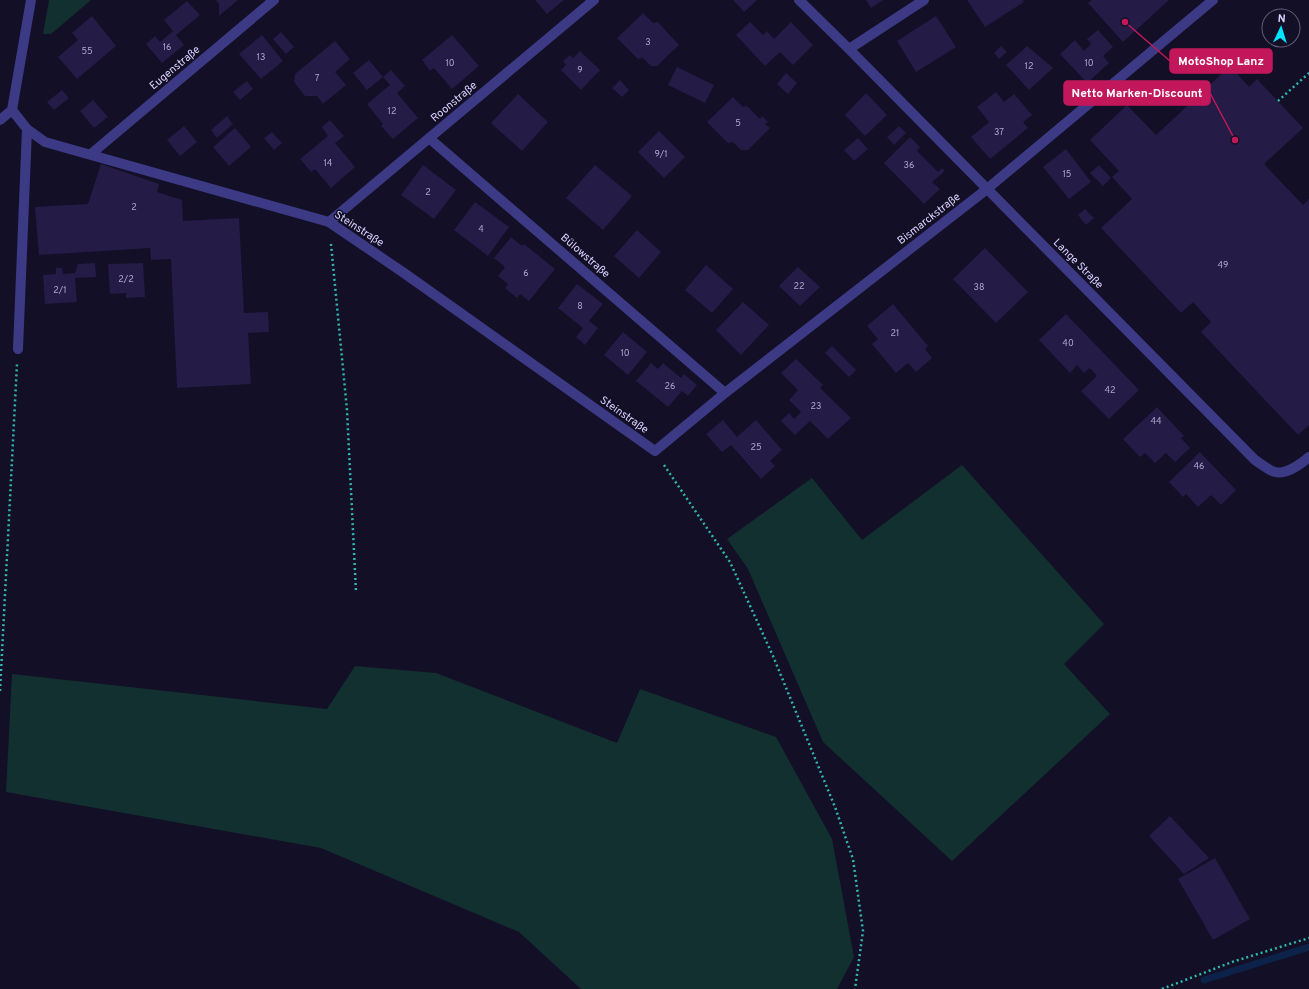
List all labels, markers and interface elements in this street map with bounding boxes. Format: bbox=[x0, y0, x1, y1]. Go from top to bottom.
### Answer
north arrow bbox=[1261, 8, 1301, 48]
text: N bbox=[1277, 12, 1286, 26]
house number: 3 bbox=[645, 37, 651, 48]
house number: 16 bbox=[163, 42, 171, 53]
street label: Eugenstraße bbox=[147, 43, 203, 93]
house number: 55 bbox=[81, 46, 93, 57]
callout: MotoShop Lanz bbox=[1170, 49, 1272, 73]
house number: 13 bbox=[257, 52, 265, 63]
text: MotoShop Lanz bbox=[1178, 54, 1264, 70]
house number: 10 bbox=[445, 58, 455, 69]
house number: 10 bbox=[1084, 58, 1094, 69]
house number: 12 bbox=[1025, 61, 1033, 72]
house number: 9 bbox=[577, 65, 583, 76]
house number: 7 bbox=[315, 73, 320, 84]
street label: Roonstraße bbox=[428, 79, 480, 125]
callout: Netto Marken-Discount bbox=[1064, 81, 1210, 105]
text: Netto Marken-Discount bbox=[1072, 86, 1203, 102]
house number: 12 bbox=[388, 106, 396, 117]
house number: 5 bbox=[735, 118, 741, 129]
house number: 37 bbox=[994, 127, 1004, 138]
house number: 9/1 bbox=[654, 149, 668, 160]
house number: 14 bbox=[324, 158, 333, 169]
house number: 36 bbox=[904, 160, 914, 171]
house number: 15 bbox=[1063, 169, 1071, 180]
house number: 2 bbox=[425, 187, 431, 198]
street label: Bismarckstraße bbox=[895, 190, 963, 248]
house number: 2 bbox=[131, 202, 137, 213]
street label: Steinstraße bbox=[332, 208, 386, 250]
house number: 4 bbox=[478, 224, 484, 235]
street label: Bülowstraße bbox=[557, 231, 613, 281]
street label: Lange Straße bbox=[1050, 236, 1106, 292]
house number: 49 bbox=[1218, 260, 1228, 271]
house number: 6 bbox=[523, 268, 529, 279]
house number: 2/2 bbox=[118, 274, 134, 285]
house number: 22 bbox=[793, 281, 805, 292]
house number: 38 bbox=[974, 282, 984, 293]
house number: 2/1 bbox=[53, 285, 67, 296]
house number: 8 bbox=[577, 301, 583, 312]
house number: 21 bbox=[891, 328, 899, 339]
house number: 40 bbox=[1062, 338, 1074, 349]
house number: 10 bbox=[620, 348, 630, 359]
house number: 26 bbox=[665, 381, 675, 392]
house number: 42 bbox=[1104, 385, 1116, 396]
street label: Steinstraße bbox=[597, 393, 651, 437]
house number: 23 bbox=[811, 401, 821, 412]
house number: 44 bbox=[1150, 416, 1162, 427]
house number: 25 bbox=[750, 442, 762, 453]
house number: 46 bbox=[1194, 461, 1204, 472]

